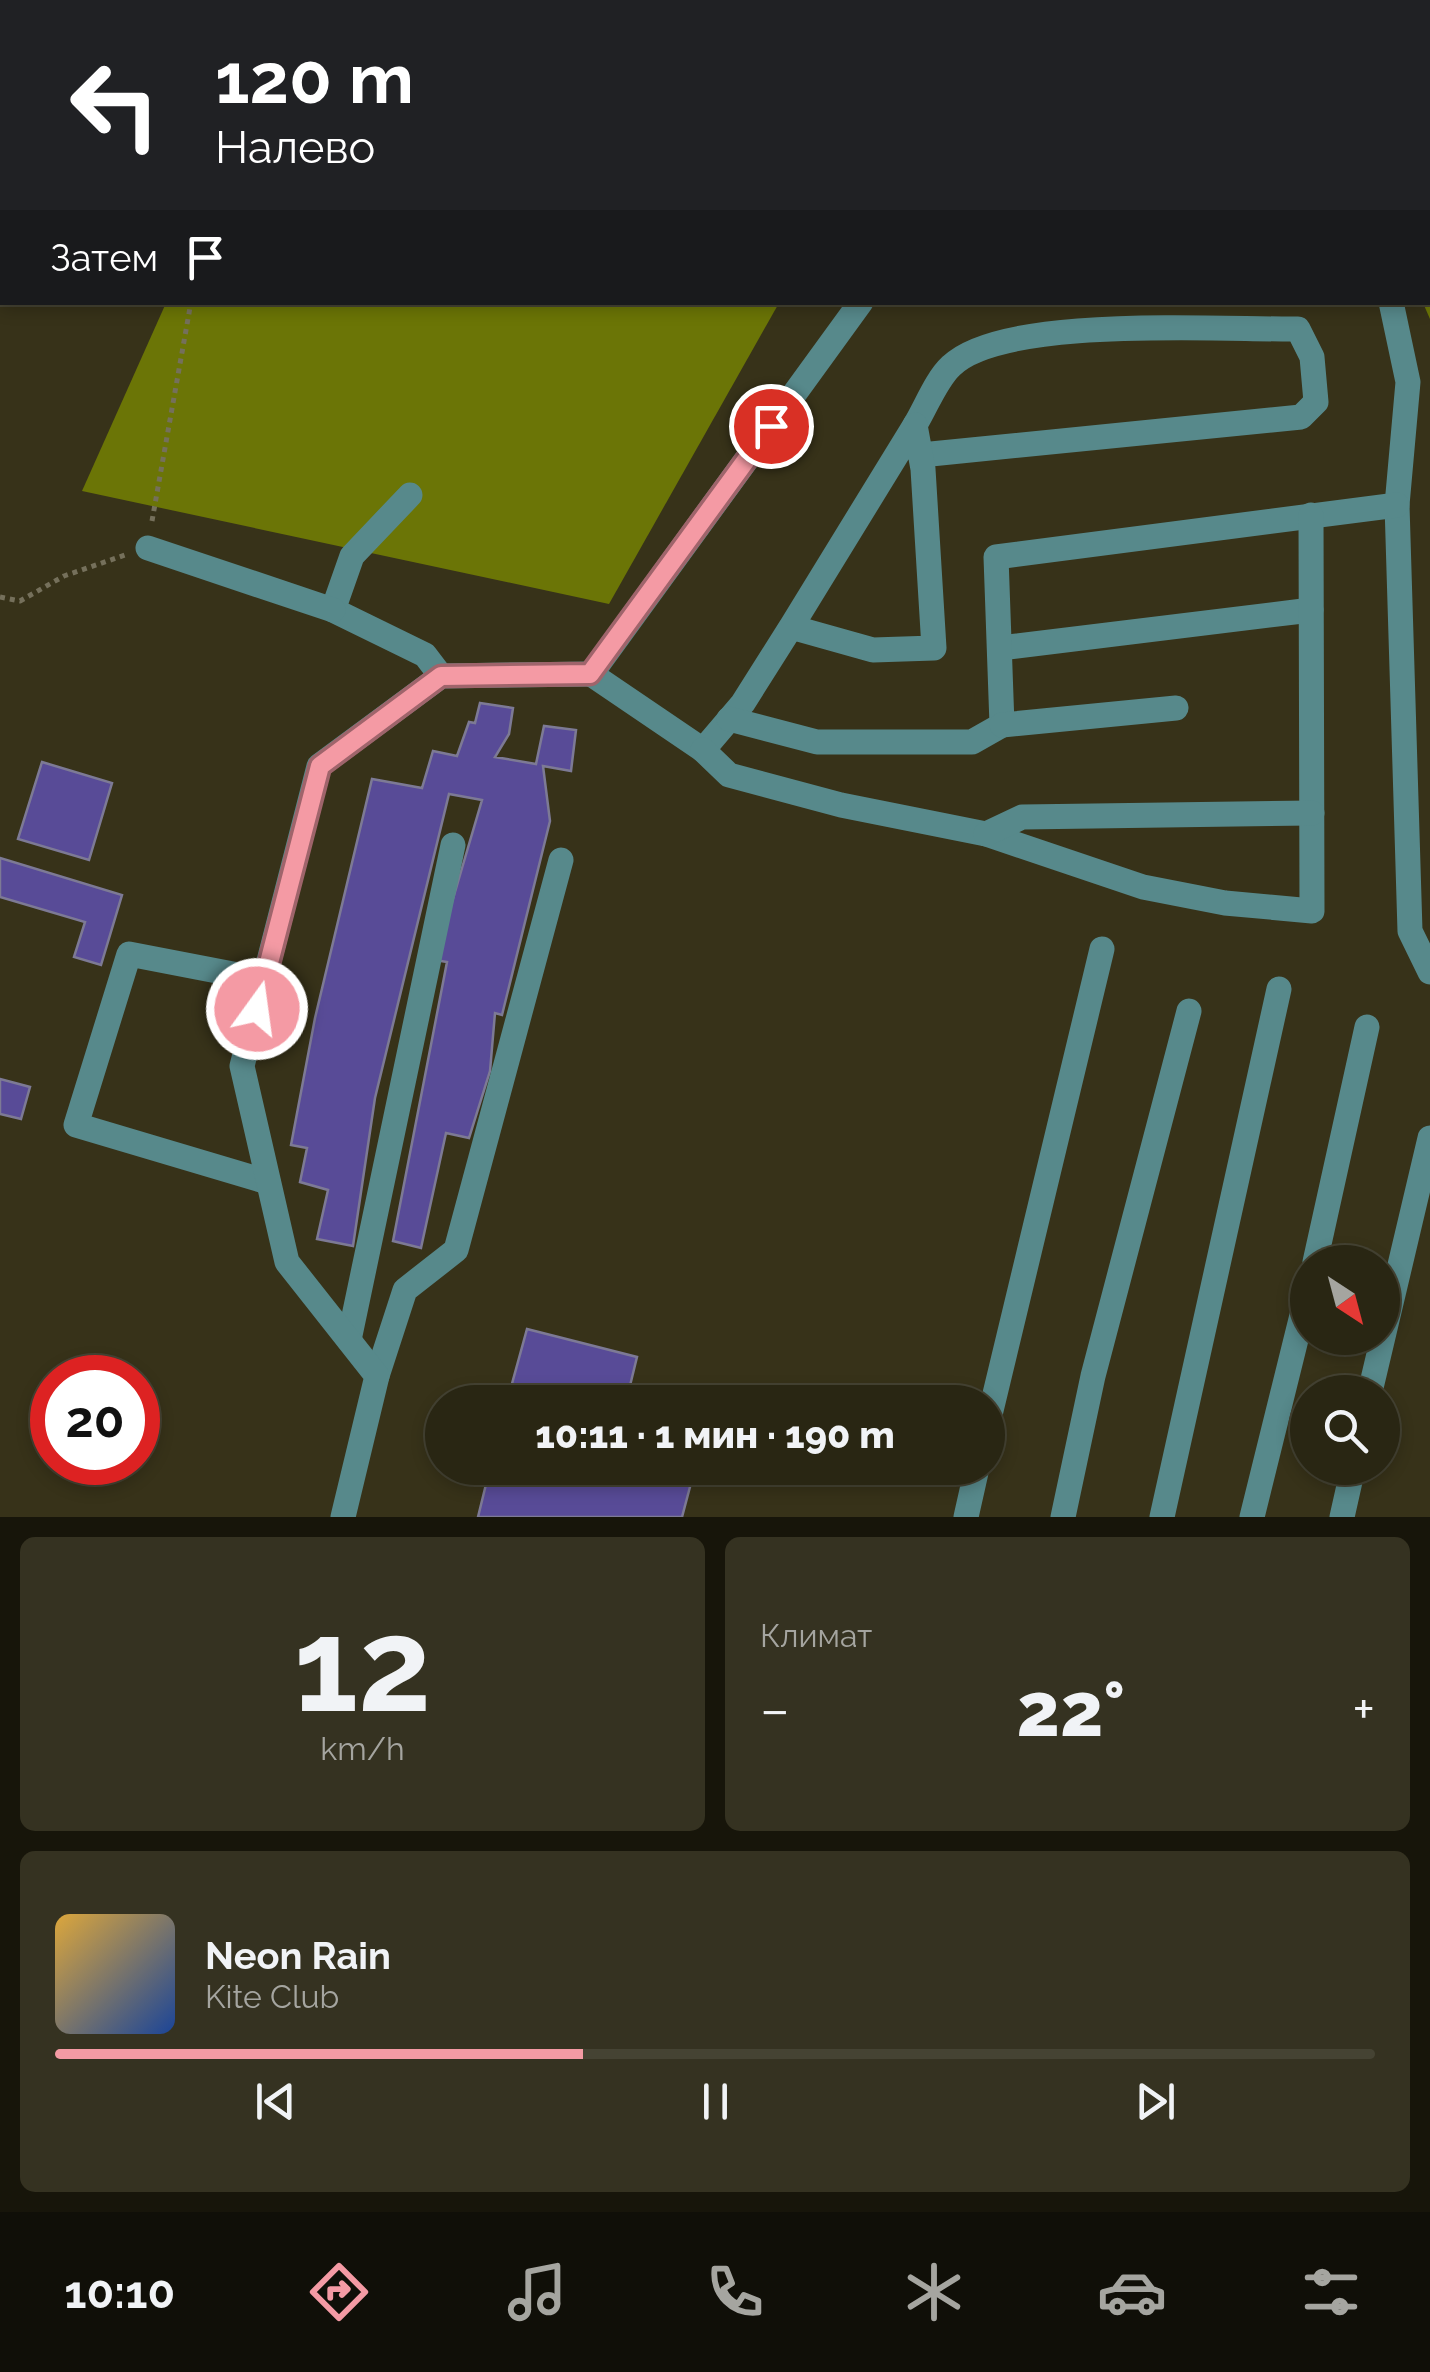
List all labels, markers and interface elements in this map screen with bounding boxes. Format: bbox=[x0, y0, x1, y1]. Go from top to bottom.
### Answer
text: 120 m bbox=[215, 37, 414, 119]
icon: left bbox=[50, 40, 180, 170]
text: Налево bbox=[215, 121, 375, 174]
icon: arrive bbox=[178, 230, 233, 285]
text: Затем bbox=[50, 235, 158, 280]
pin bbox=[729, 384, 814, 469]
icon: arrive bbox=[744, 399, 799, 454]
position arrow bbox=[205, 957, 309, 1061]
north arrow bbox=[1290, 1245, 1400, 1355]
map controls bbox=[1290, 1245, 1400, 1485]
speed limit sign: 20 bbox=[30, 1355, 160, 1485]
button: search bbox=[1290, 1375, 1400, 1485]
text: 10:11 · 1 мин · 190 m bbox=[535, 1412, 895, 1457]
text: 12 bbox=[294, 1589, 431, 1741]
text: Климат bbox=[760, 1617, 872, 1654]
text: 22° bbox=[1017, 1665, 1125, 1754]
text: − bbox=[760, 1677, 790, 1742]
text: + bbox=[1352, 1677, 1375, 1742]
text: km/h bbox=[320, 1730, 405, 1767]
text: Neon Rain bbox=[205, 1933, 391, 1978]
text: Kite Club bbox=[205, 1978, 339, 2015]
icon: previous bbox=[248, 2074, 303, 2129]
icon: pause bbox=[688, 2074, 743, 2129]
icon: next bbox=[1128, 2074, 1183, 2129]
icon: directions bbox=[304, 2257, 374, 2327]
icon: music bbox=[502, 2257, 572, 2327]
icon: phone bbox=[700, 2257, 770, 2327]
icon: climate bbox=[899, 2257, 969, 2327]
icon: car bbox=[1097, 2257, 1167, 2327]
icon: filters bbox=[1296, 2257, 1366, 2327]
text: 10:10 bbox=[64, 2266, 175, 2319]

